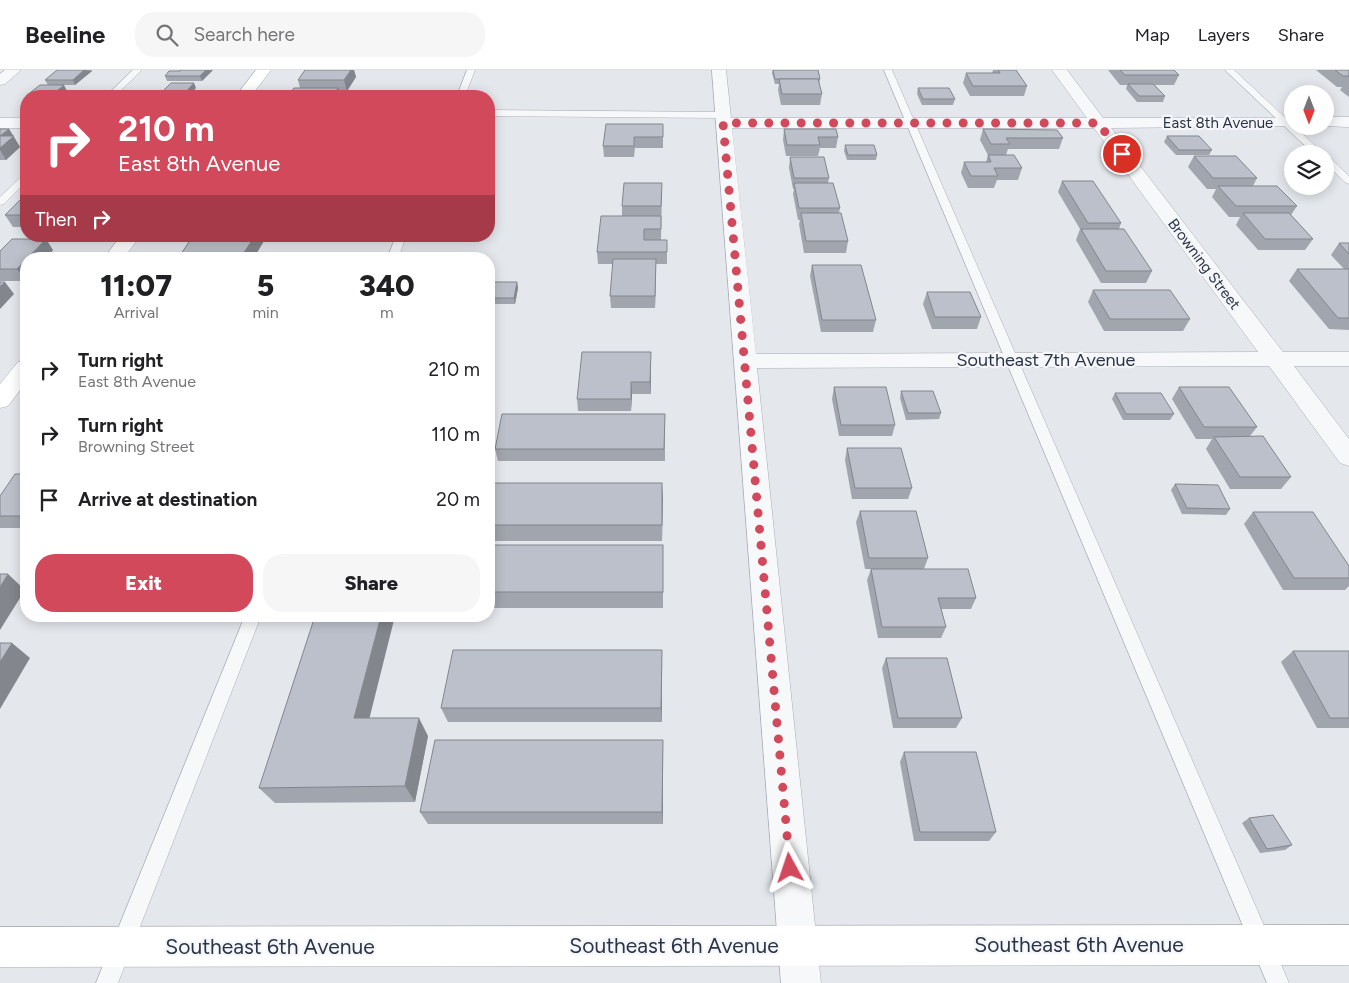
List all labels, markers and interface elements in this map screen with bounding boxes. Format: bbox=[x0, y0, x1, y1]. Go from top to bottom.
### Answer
search box bbox=[135, 12, 485, 57]
text: Beeline bbox=[25, 20, 105, 49]
icon: search bbox=[153, 21, 181, 49]
text: Search here bbox=[193, 23, 295, 46]
text: Map bbox=[1135, 24, 1170, 46]
text: Layers bbox=[1198, 24, 1250, 46]
text: Share bbox=[1278, 24, 1324, 46]
north arrow bbox=[1284, 85, 1334, 135]
map controls bbox=[1284, 85, 1334, 195]
text: 210 m bbox=[118, 108, 215, 150]
icon: right bbox=[35, 110, 100, 175]
street label: East 8th Avenue bbox=[1163, 114, 1273, 132]
pin bbox=[1101, 133, 1143, 175]
icon: arrive bbox=[1108, 140, 1136, 168]
button: layers bbox=[1284, 145, 1334, 195]
text: East 8th Avenue bbox=[118, 150, 280, 177]
icon: right bbox=[87, 205, 115, 233]
text: Then bbox=[35, 208, 77, 231]
street label: Browning Street bbox=[1164, 215, 1244, 313]
text: 11:07 bbox=[100, 267, 172, 304]
text: 5 bbox=[257, 267, 274, 304]
text: 340 bbox=[359, 267, 415, 304]
text: Arrival bbox=[114, 303, 159, 322]
text: min bbox=[252, 303, 279, 322]
text: m bbox=[380, 303, 394, 322]
text: Turn right bbox=[78, 349, 164, 372]
street label: Southeast 7th Avenue bbox=[957, 349, 1136, 371]
icon: right bbox=[35, 356, 63, 384]
text: 210 m bbox=[428, 358, 480, 381]
text: East 8th Avenue bbox=[78, 372, 196, 391]
text: Turn right bbox=[78, 414, 164, 437]
icon: right bbox=[35, 421, 63, 449]
text: 110 m bbox=[431, 423, 480, 446]
text: Browning Street bbox=[78, 437, 195, 456]
icon: arrive bbox=[35, 486, 63, 514]
text: Arrive at destination bbox=[78, 488, 257, 511]
text: 20 m bbox=[436, 488, 480, 511]
button: Exit bbox=[35, 554, 253, 612]
button: Share bbox=[263, 554, 480, 612]
position arrow bbox=[763, 841, 815, 893]
street label: Southeast 6th Avenue bbox=[974, 932, 1184, 957]
street label: Southeast 6th Avenue bbox=[569, 933, 779, 958]
street label: Southeast 6th Avenue bbox=[165, 934, 375, 959]

